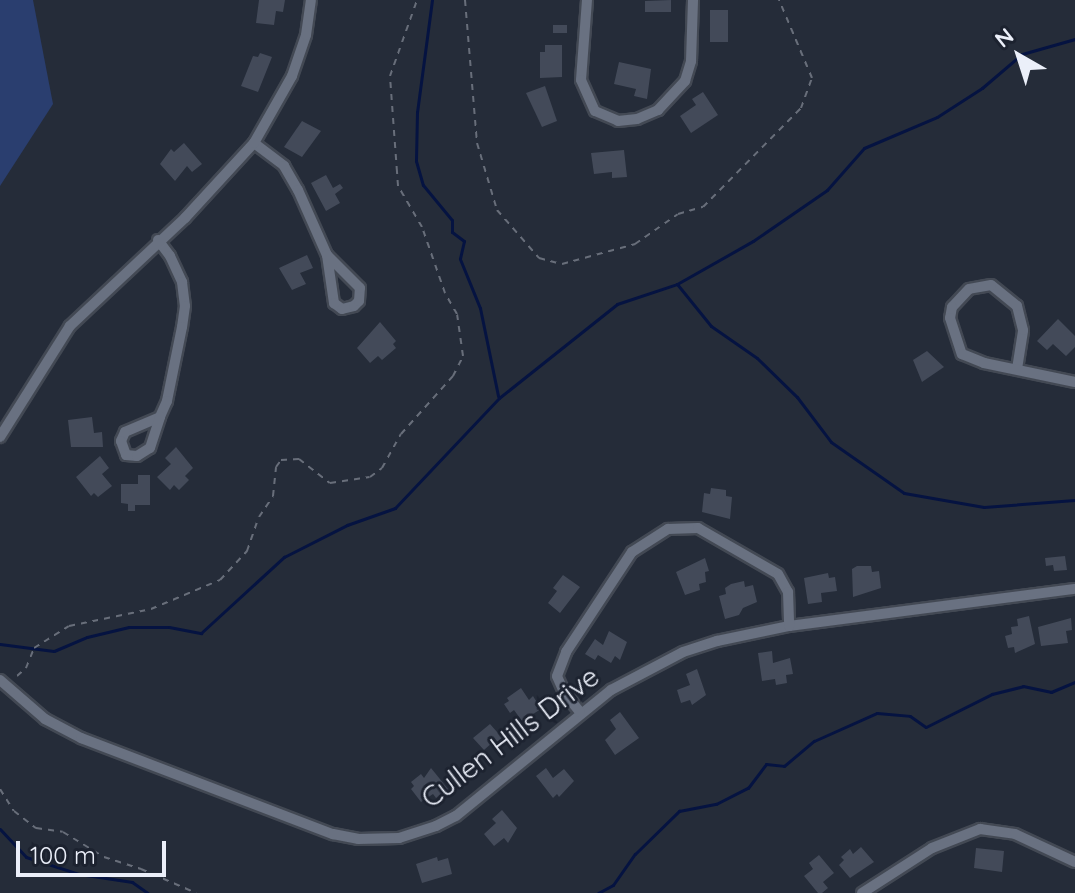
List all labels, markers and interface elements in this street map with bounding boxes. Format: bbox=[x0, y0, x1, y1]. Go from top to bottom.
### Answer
north arrow bbox=[979, 16, 1059, 96]
text: N bbox=[989, 21, 1019, 53]
street label: Cullen Hills Drive bbox=[415, 659, 605, 815]
scale bar bbox=[20, 825, 170, 875]
text: 100 m bbox=[30, 840, 96, 870]

